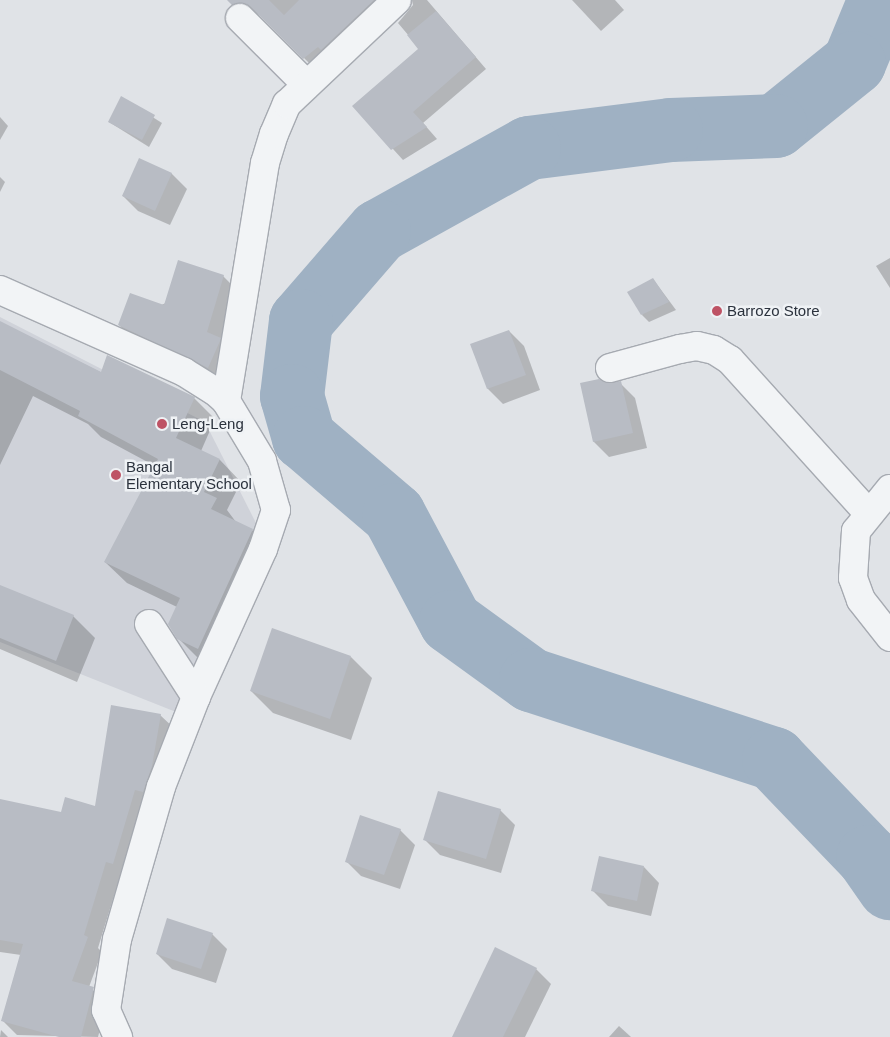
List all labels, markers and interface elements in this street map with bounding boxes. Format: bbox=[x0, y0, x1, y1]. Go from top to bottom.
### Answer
place label: Barrozo Store bbox=[727, 302, 820, 320]
marker: Barrozo Store bbox=[711, 305, 723, 317]
place label: Leng-Leng bbox=[172, 415, 244, 433]
marker: Leng-Leng bbox=[156, 418, 168, 430]
place label: Bangal Elementary School bbox=[126, 457, 252, 492]
marker: Bangal Elementary School bbox=[110, 469, 122, 481]

